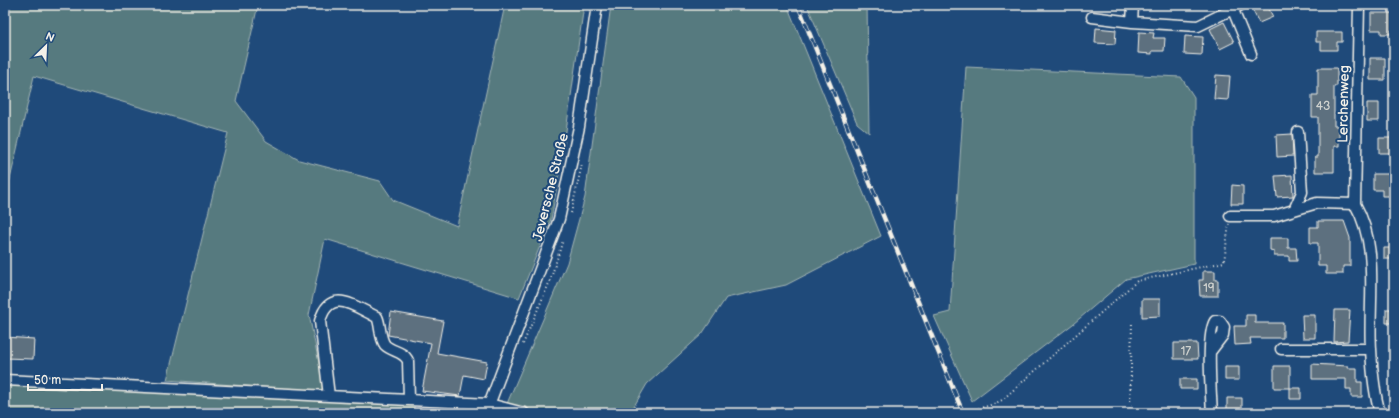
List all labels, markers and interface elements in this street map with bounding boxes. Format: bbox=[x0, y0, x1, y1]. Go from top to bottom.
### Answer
north arrow bbox=[26, 26, 66, 66]
text: N bbox=[43, 30, 56, 45]
street label: Lerchenweg bbox=[1334, 65, 1353, 143]
house number: 43 bbox=[1316, 99, 1330, 114]
street label: Jeversche Straße bbox=[529, 131, 572, 243]
house number: 19 bbox=[1203, 281, 1215, 296]
house number: 17 bbox=[1181, 344, 1191, 359]
scale bar bbox=[28, 366, 102, 392]
text: 50 m bbox=[34, 373, 61, 388]

